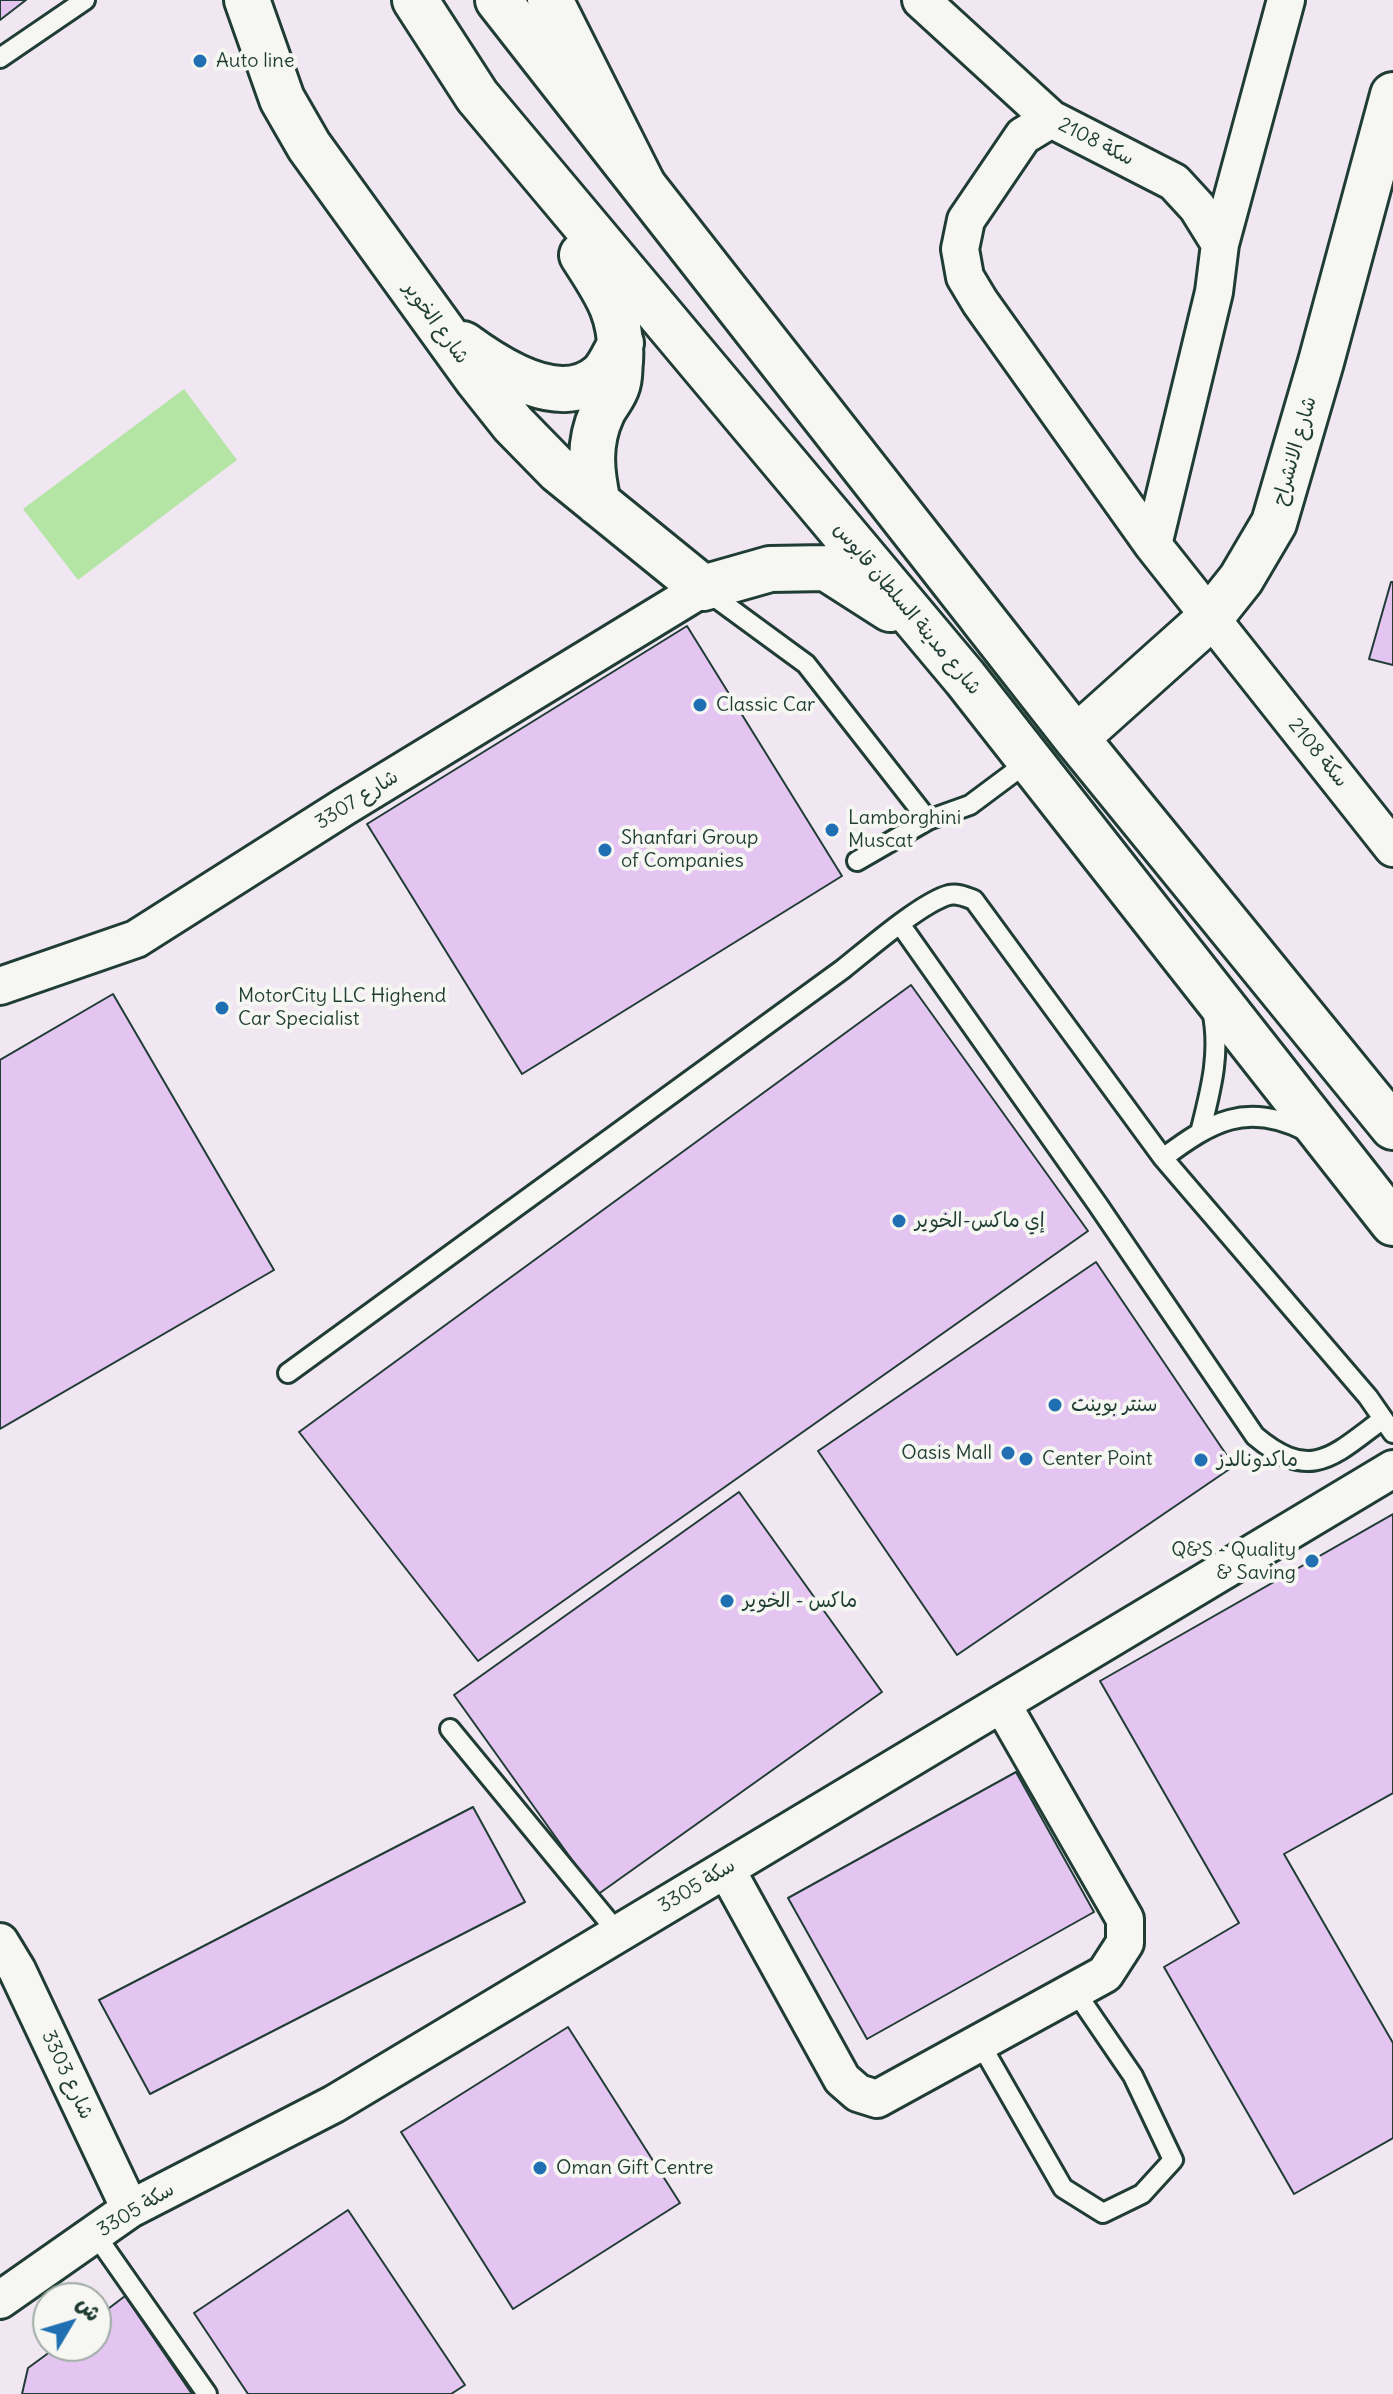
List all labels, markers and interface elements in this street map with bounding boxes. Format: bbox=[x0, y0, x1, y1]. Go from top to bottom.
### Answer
place label: Auto line bbox=[216, 49, 295, 73]
marker: Auto line bbox=[191, 52, 209, 70]
street label: سكة 2108 bbox=[1054, 113, 1138, 171]
street label: شارع الخوير bbox=[398, 277, 474, 369]
street label: شارع الانشراح bbox=[1268, 394, 1322, 508]
street label: شارع مدينة السلطان قابوس bbox=[828, 518, 986, 700]
place label: Classic Car bbox=[716, 693, 815, 717]
marker: Classic Car bbox=[691, 696, 709, 714]
street label: سكة 2108 bbox=[1283, 714, 1353, 792]
street label: 3307 شارع bbox=[311, 765, 403, 835]
place label: Lamborghini Muscat bbox=[848, 806, 961, 853]
marker: Lamborghini Muscat bbox=[823, 821, 841, 839]
place label: Shanfari Group of Companies bbox=[621, 826, 758, 873]
marker: Shanfari Group of Companies bbox=[596, 841, 614, 859]
place label: MotorCity LLC Highend Car Specialist bbox=[238, 984, 446, 1031]
marker: MotorCity LLC Highend Car Specialist bbox=[213, 999, 231, 1017]
place label: إي ماكس-الخوير bbox=[915, 1209, 1045, 1233]
marker: إي ماكس-الخوير bbox=[890, 1212, 908, 1230]
place label: سنتر بوينت bbox=[1071, 1393, 1158, 1417]
marker: سنتر بوينت bbox=[1046, 1396, 1064, 1414]
place label: Oasis Mall bbox=[901, 1441, 992, 1465]
marker: Oasis Mall bbox=[999, 1444, 1017, 1462]
place label: Center Point bbox=[1042, 1447, 1152, 1471]
place label: ماكدونالدز bbox=[1217, 1448, 1298, 1472]
marker: Center Point bbox=[1017, 1450, 1035, 1468]
marker: ماكدونالدز bbox=[1192, 1451, 1210, 1469]
place label: Q&S - Quality & Saving bbox=[1171, 1538, 1296, 1585]
marker: Q&S - Quality & Saving bbox=[1303, 1552, 1321, 1570]
place label: ماكس - الخوير bbox=[743, 1589, 857, 1613]
marker: ماكس - الخوير bbox=[718, 1592, 736, 1610]
street label: 3305 سكة bbox=[654, 1854, 740, 1918]
street label: 3303 شارع bbox=[36, 2027, 98, 2123]
place label: Oman Gift Centre bbox=[556, 2156, 714, 2180]
marker: Oman Gift Centre bbox=[531, 2159, 549, 2177]
street label: 3305 سكة bbox=[93, 2178, 179, 2242]
north arrow bbox=[32, 2282, 112, 2362]
text: ش bbox=[71, 2290, 108, 2327]

